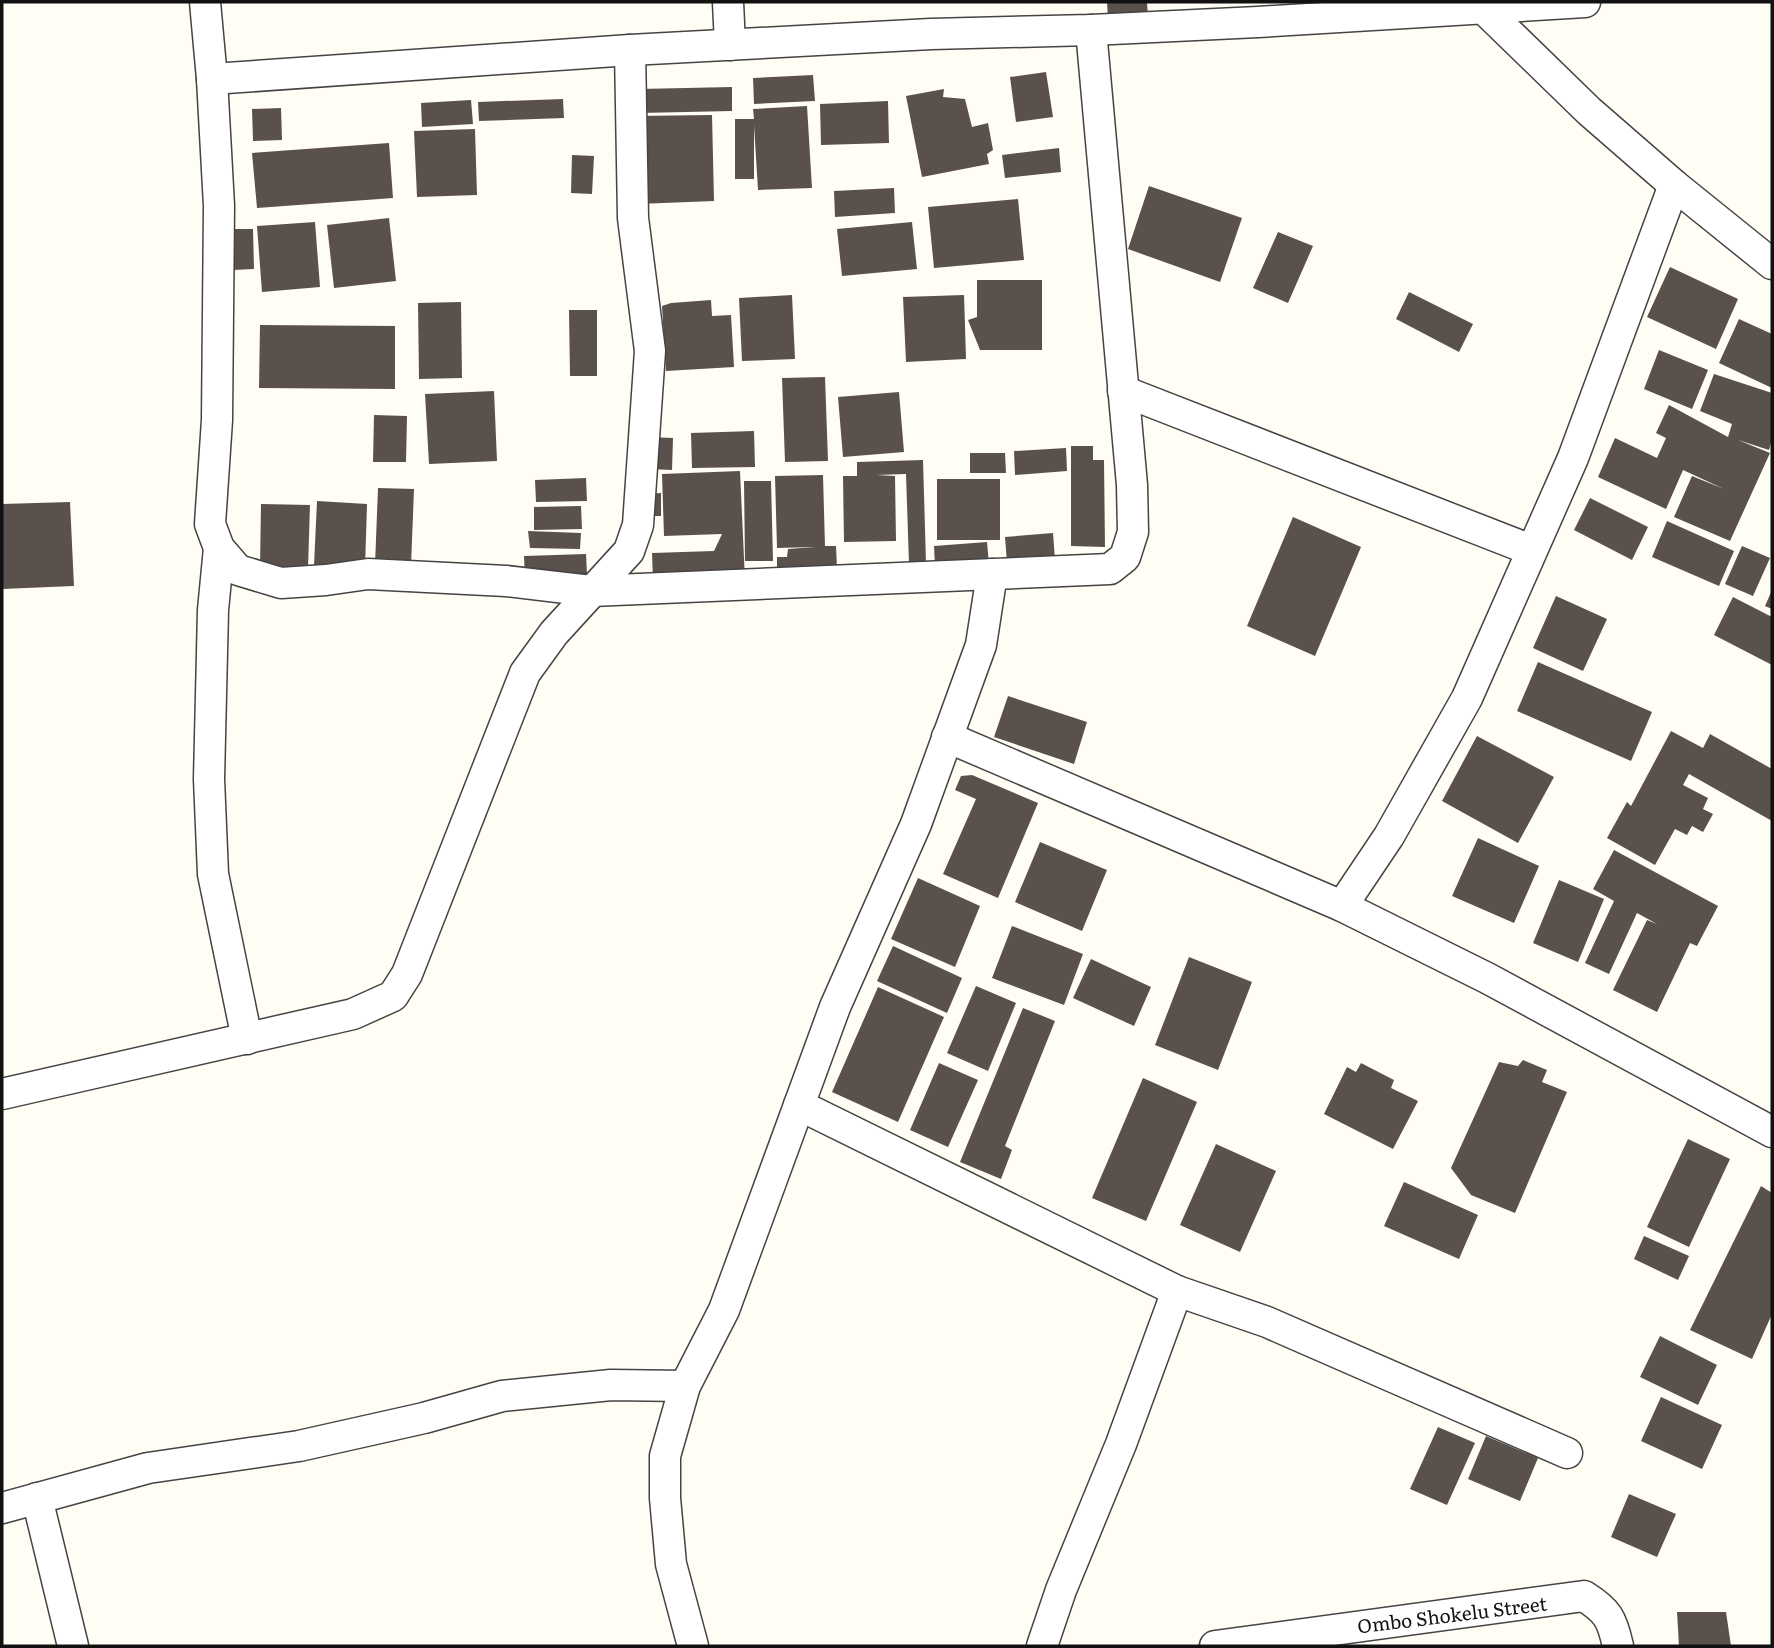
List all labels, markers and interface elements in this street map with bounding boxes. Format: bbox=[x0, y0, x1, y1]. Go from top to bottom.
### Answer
street label: Ombo Shokelu Street bbox=[1356, 1588, 1549, 1640]

